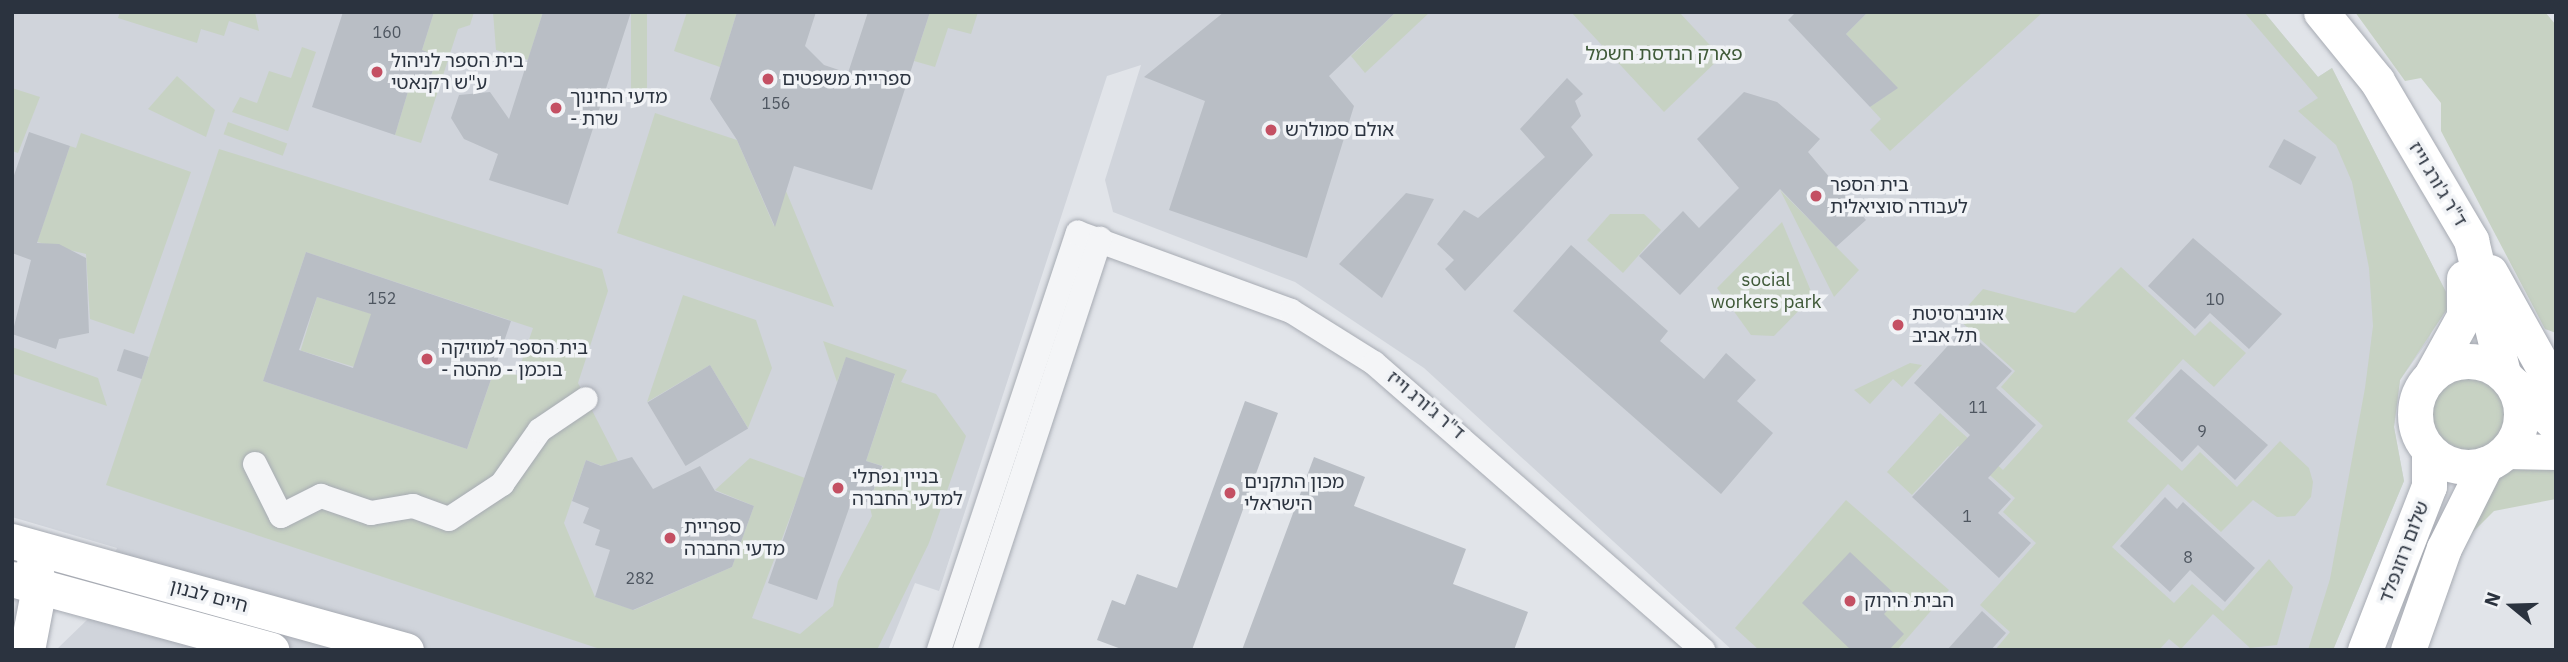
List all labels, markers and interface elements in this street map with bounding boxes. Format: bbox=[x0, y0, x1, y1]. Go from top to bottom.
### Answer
house number: 160 bbox=[373, 22, 401, 42]
park label: פארק הנדסת חשמל bbox=[1585, 43, 1743, 65]
place label: בית הספר לניהול ע"ש רקנאטי bbox=[391, 50, 524, 94]
marker: בית הספר לניהול ע"ש רקנאטי bbox=[369, 64, 385, 80]
place label: ספריית משפטים bbox=[782, 68, 911, 90]
marker: ספריית משפטים bbox=[760, 71, 776, 87]
place label: מדעי החינוך - שרת bbox=[570, 86, 668, 130]
house number: 156 bbox=[762, 93, 790, 113]
marker: מדעי החינוך - שרת bbox=[548, 100, 564, 116]
place label: אולם סמולרש bbox=[1285, 119, 1394, 141]
marker: אולם סמולרש bbox=[1263, 122, 1279, 138]
street label: ד"ר ג'ורג וייז bbox=[2404, 138, 2472, 230]
place label: בית הספר לעבודה סוציאלית bbox=[1830, 174, 1968, 218]
marker: בית הספר לעבודה סוציאלית bbox=[1808, 188, 1824, 204]
park label: social workers park bbox=[1710, 269, 1822, 313]
house number: 152 bbox=[368, 288, 396, 308]
house number: 10 bbox=[2205, 289, 2225, 309]
place label: אוניברסיטת תל אביב bbox=[1912, 303, 2004, 347]
marker: אוניברסיטת תל אביב bbox=[1890, 317, 1906, 333]
place label: בית הספר למוזיקה - בוכמן - מהטה bbox=[441, 337, 588, 381]
marker: בית הספר למוזיקה - בוכמן - מהטה bbox=[419, 351, 435, 367]
street label: ד"ר ג'ורג וייז bbox=[1382, 366, 1470, 444]
house number: 11 bbox=[1968, 397, 1988, 417]
house number: 9 bbox=[2197, 421, 2207, 441]
place label: בניין נפתלי למדעי החברה bbox=[852, 466, 963, 510]
place label: מכון התקנים הישראלי bbox=[1244, 471, 1344, 515]
marker: בניין נפתלי למדעי החברה bbox=[830, 480, 846, 496]
marker: מכון התקנים הישראלי bbox=[1222, 485, 1238, 501]
street label: שלום רוזנפלד bbox=[2374, 498, 2434, 606]
house number: 1 bbox=[1962, 506, 1972, 526]
place label: ספריית מדעי החברה bbox=[684, 516, 785, 560]
marker: ספריית מדעי החברה bbox=[662, 530, 678, 546]
house number: 8 bbox=[2183, 547, 2193, 567]
house number: 282 bbox=[626, 568, 654, 588]
north arrow bbox=[2477, 571, 2547, 641]
street label: חיים לבנון bbox=[167, 575, 251, 617]
text: N bbox=[2479, 589, 2506, 610]
place label: הבית הירוק bbox=[1864, 590, 1954, 612]
marker: הבית הירוק bbox=[1842, 593, 1858, 609]

